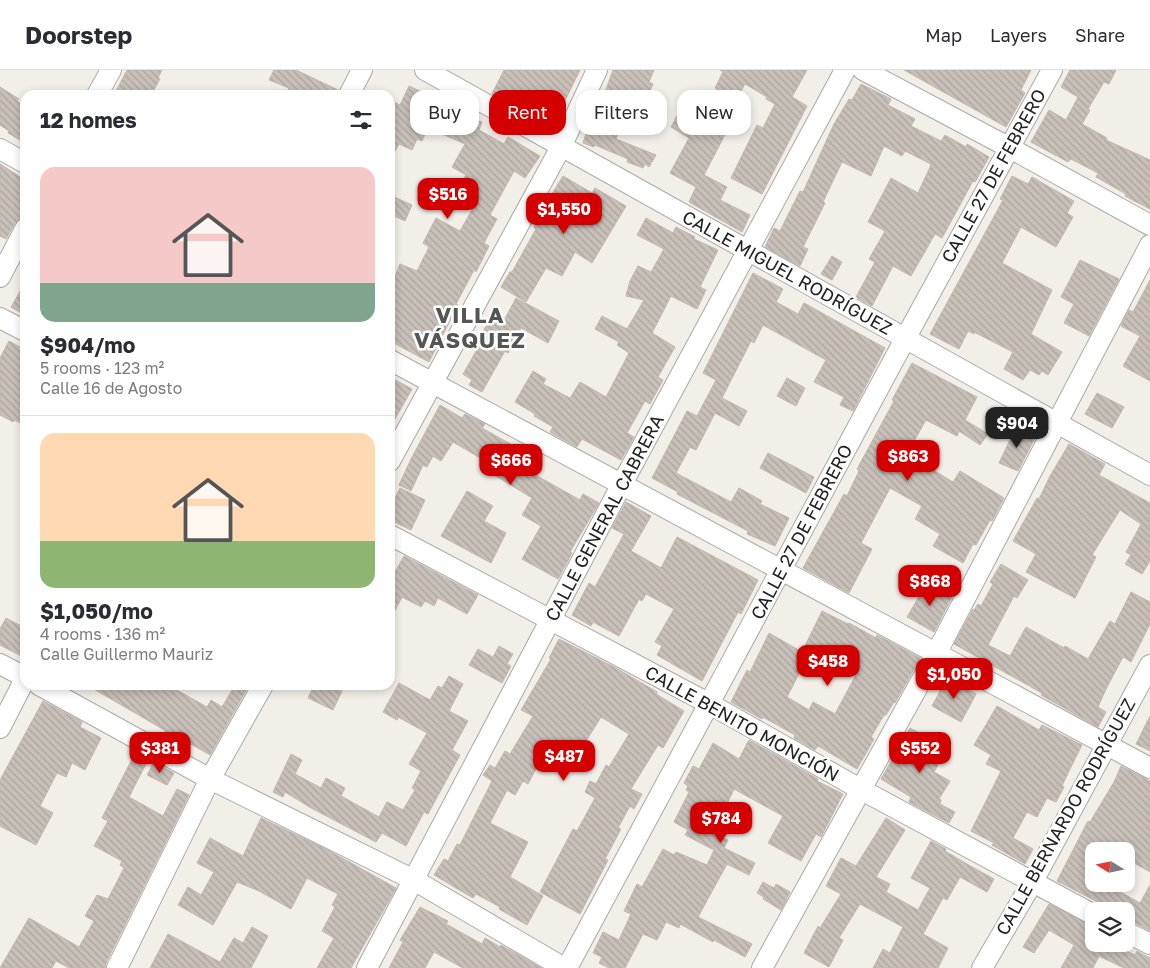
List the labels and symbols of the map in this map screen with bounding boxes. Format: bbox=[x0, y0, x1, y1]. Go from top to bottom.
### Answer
street label: CALLE 27 DE FEBRERO bbox=[936, 85, 1050, 266]
pin: $516 bbox=[418, 178, 478, 220]
pin: $1,550 bbox=[523, 192, 605, 235]
street label: CALLE MIGUEL RODRÍGUEZ bbox=[679, 205, 896, 339]
district label: VILLA VÁSQUEZ bbox=[414, 301, 526, 353]
pin: $904 bbox=[987, 406, 1047, 449]
street label: CALLE GENERAL CABRERA bbox=[540, 410, 668, 625]
street label: CALLE 27 DE FEBRERO bbox=[746, 440, 857, 623]
pin: $863 bbox=[878, 440, 938, 482]
pin: $666 bbox=[481, 444, 541, 486]
pin: $868 bbox=[900, 564, 960, 607]
pin: $458 bbox=[798, 644, 858, 687]
pin: $1,050 bbox=[913, 658, 995, 700]
street label: CALLE BENITO MONCIÓN bbox=[642, 661, 843, 786]
street label: CALLE BERNARDO RODRÍGUEZ bbox=[991, 694, 1140, 939]
pin: $381 bbox=[130, 732, 190, 774]
pin: $552 bbox=[890, 732, 950, 774]
pin: $487 bbox=[534, 740, 594, 782]
pin: $784 bbox=[691, 802, 751, 844]
north arrow bbox=[1085, 842, 1135, 892]

